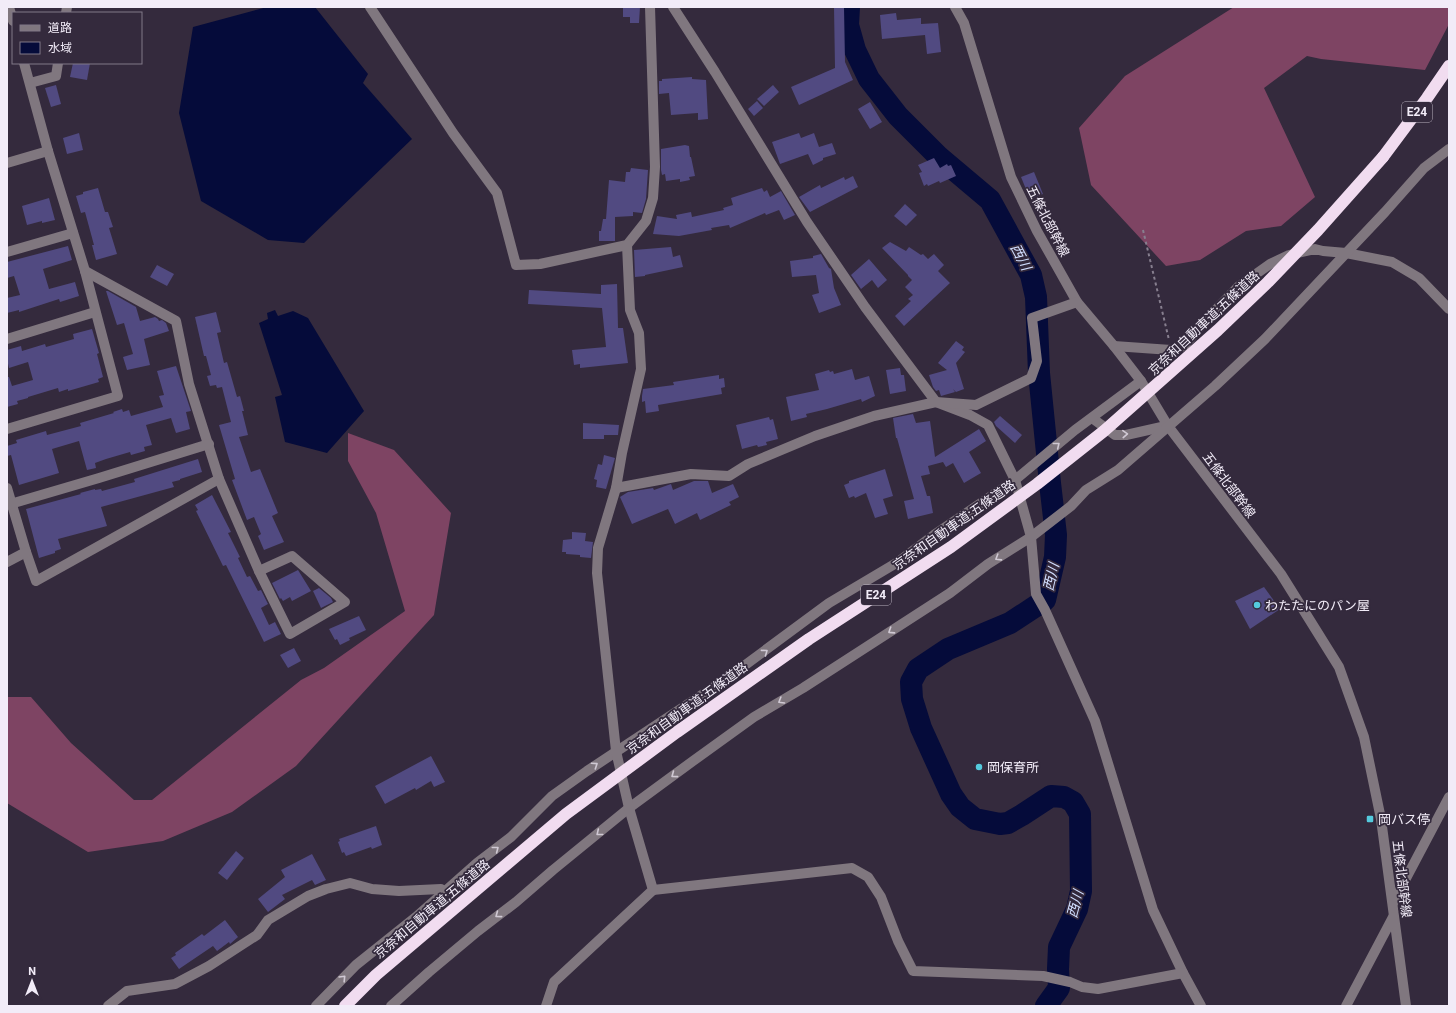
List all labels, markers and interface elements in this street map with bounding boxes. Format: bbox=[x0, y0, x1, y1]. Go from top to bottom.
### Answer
legend bbox=[12, 12, 142, 64]
text: 道路 bbox=[48, 21, 72, 35]
text: 水域 bbox=[48, 41, 72, 55]
road number: E24 bbox=[1402, 102, 1432, 122]
street label: 五條北部幹線 bbox=[1024, 183, 1072, 259]
water label: 西川 bbox=[1007, 241, 1036, 275]
street label: 京奈和自動車道;五條道路 bbox=[1146, 268, 1262, 378]
one-way arrow bbox=[1122, 430, 1128, 439]
one-way arrow bbox=[1052, 443, 1059, 450]
street label: 五條北部幹線 bbox=[1200, 449, 1258, 521]
street label: 京奈和自動車道;五條道路 bbox=[890, 477, 1018, 573]
one-way arrow bbox=[995, 553, 1002, 560]
water label: 西川 bbox=[1040, 560, 1062, 592]
road number: E24 bbox=[861, 585, 891, 605]
place label: わたたにのパン屋 bbox=[1265, 598, 1370, 613]
marker: わたたにのパン屋 bbox=[1252, 600, 1262, 610]
one-way arrow bbox=[888, 626, 895, 634]
one-way arrow bbox=[760, 650, 767, 657]
street label: 京奈和自動車道;五條道路 bbox=[624, 659, 750, 757]
one-way arrow bbox=[778, 696, 785, 704]
place label: 岡保育所 bbox=[987, 760, 1039, 775]
marker: 岡保育所 bbox=[974, 762, 984, 772]
one-way arrow bbox=[591, 763, 598, 770]
one-way arrow bbox=[672, 770, 679, 777]
place label: 岡バス停 bbox=[1378, 812, 1430, 827]
marker: 岡バス停 bbox=[1365, 814, 1375, 824]
one-way arrow bbox=[596, 828, 603, 835]
street label: 五條北部幹線 bbox=[1390, 839, 1414, 919]
one-way arrow bbox=[492, 846, 499, 853]
street label: 京奈和自動車道;五條道路 bbox=[371, 856, 493, 962]
water label: 西川 bbox=[1064, 886, 1087, 920]
one-way arrow bbox=[496, 911, 503, 918]
north arrow bbox=[12, 961, 52, 1001]
text: N bbox=[28, 965, 36, 978]
one-way arrow bbox=[338, 975, 346, 983]

